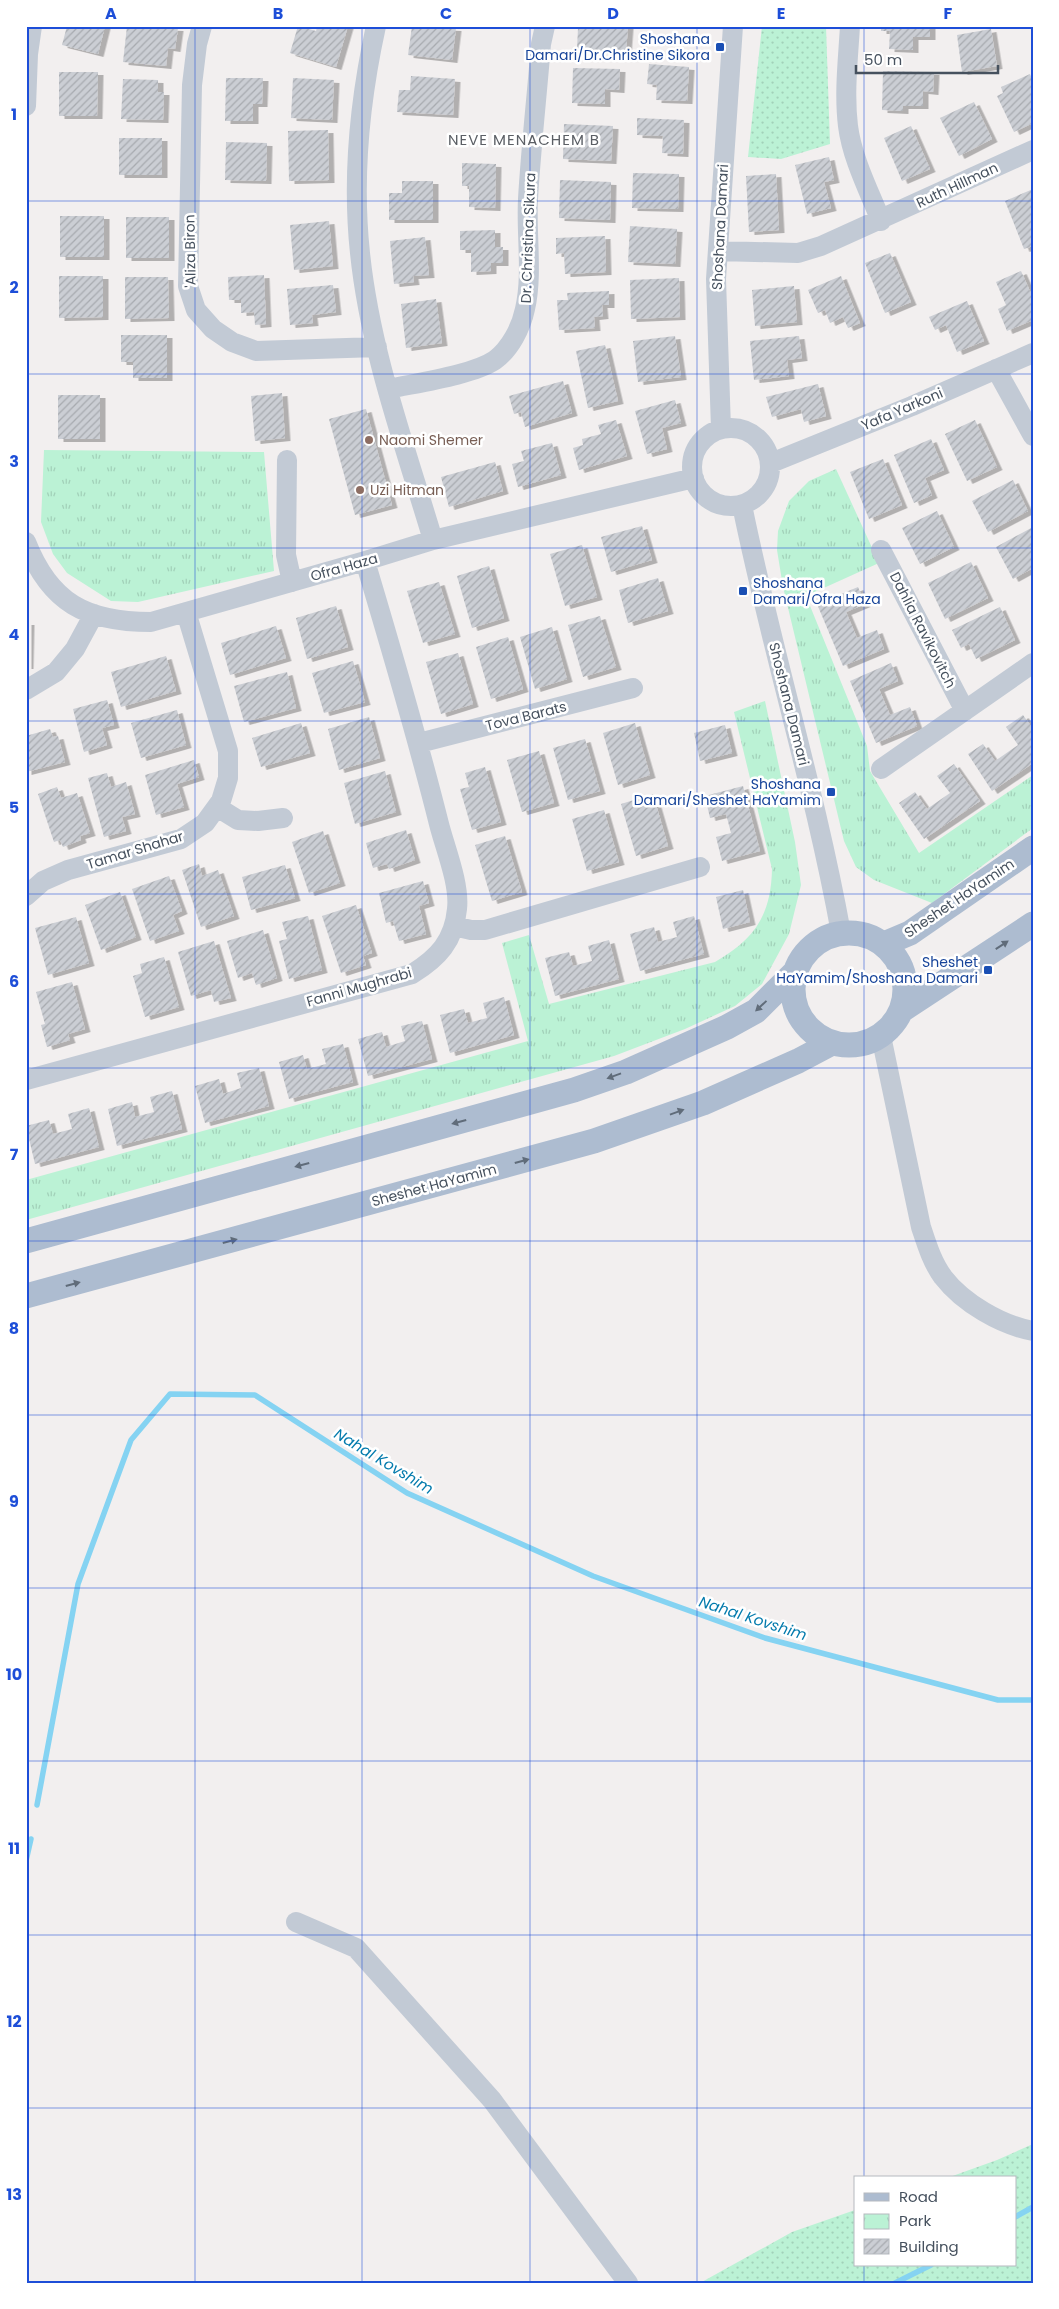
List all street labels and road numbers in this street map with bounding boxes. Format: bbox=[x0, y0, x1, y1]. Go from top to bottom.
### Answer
street label: Ruth Hillman bbox=[913, 157, 1001, 213]
street label: Shoshana Damari bbox=[707, 164, 733, 290]
street label: Dr. Christina Sikura bbox=[516, 172, 540, 304]
street label: 'Aliza Biron bbox=[179, 214, 201, 288]
street label: Yafa Yarkoni bbox=[858, 383, 946, 435]
street label: Ofra Haza bbox=[308, 548, 380, 586]
street label: Dahlia Ravikovitch bbox=[885, 569, 961, 691]
street label: Shoshana Damari bbox=[764, 640, 814, 768]
street label: Tova Barats bbox=[483, 696, 569, 736]
street label: Tamar Shahar bbox=[84, 826, 186, 874]
street label: Sheshet HaYamim bbox=[900, 854, 1018, 942]
street label: Fanni Mughrabi bbox=[304, 962, 414, 1012]
street label: Sheshet HaYamim bbox=[369, 1159, 499, 1211]

